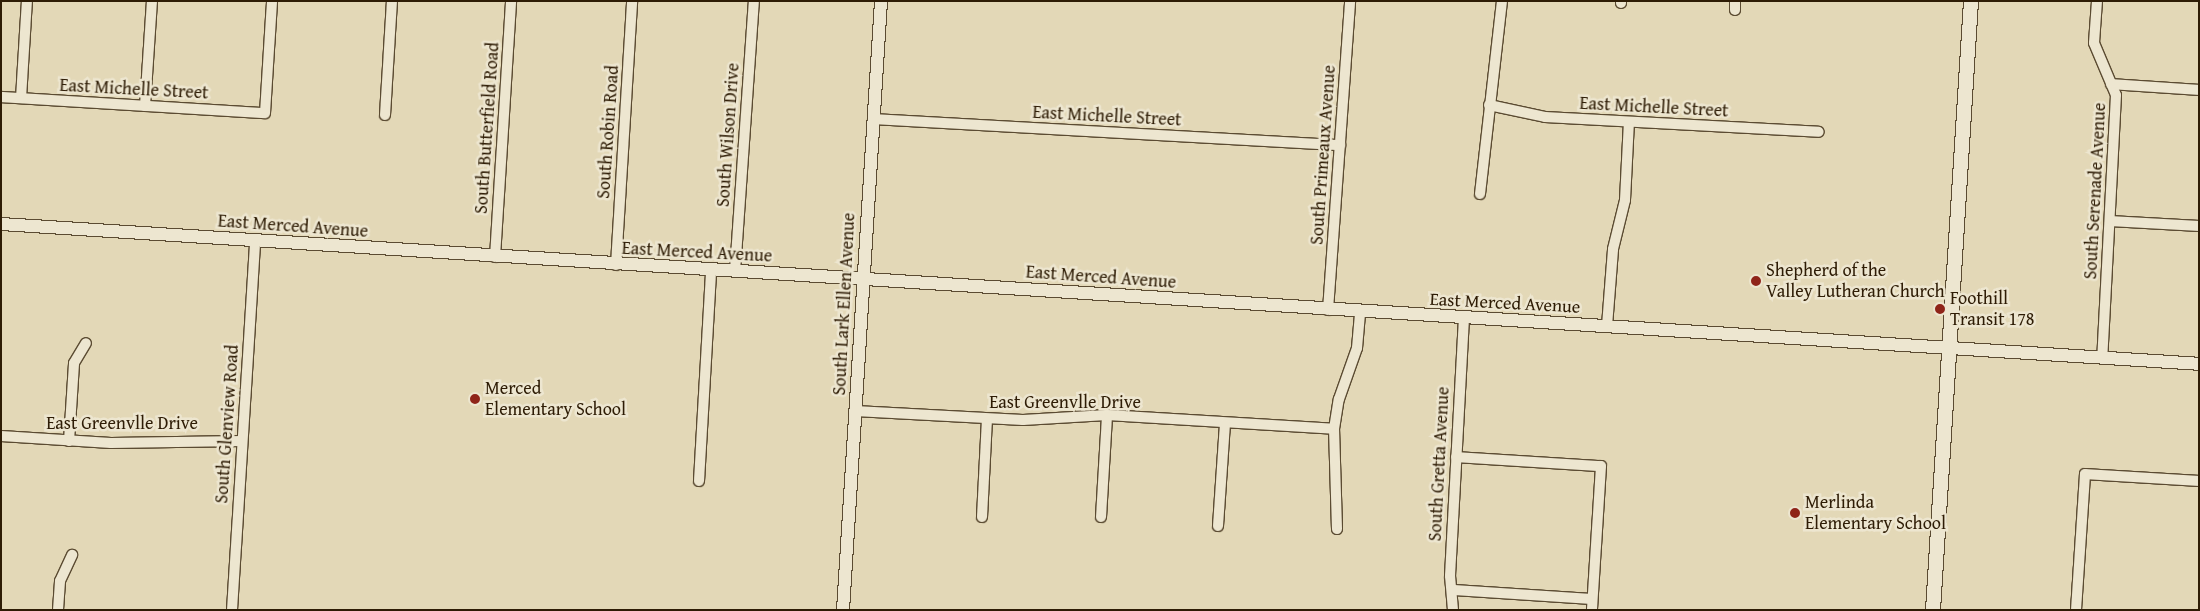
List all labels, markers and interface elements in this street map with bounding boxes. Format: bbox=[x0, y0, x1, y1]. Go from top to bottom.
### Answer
street label: South Butterfield Road bbox=[470, 41, 504, 215]
street label: South Wilson Drive bbox=[712, 62, 744, 208]
street label: South Primeaux Avenue bbox=[1306, 64, 1340, 246]
street label: South Robin Road bbox=[593, 65, 623, 199]
street label: East Michelle Street bbox=[59, 74, 209, 104]
street label: East Michelle Street bbox=[1579, 92, 1729, 122]
street label: East Michelle Street bbox=[1032, 101, 1182, 131]
street label: South Serenade Avenue bbox=[2080, 102, 2110, 280]
street label: East Merced Avenue bbox=[217, 210, 369, 242]
street label: South Lark Ellen Avenue bbox=[828, 212, 860, 396]
street label: East Merced Avenue bbox=[621, 237, 773, 267]
place label: Shepherd of the Valley Lutheran Church bbox=[1766, 260, 1945, 302]
street label: East Merced Avenue bbox=[1025, 261, 1177, 293]
marker: Shepherd of the Valley Lutheran Church bbox=[1750, 275, 1762, 287]
street label: East Merced Avenue bbox=[1429, 288, 1581, 318]
place label: Foothill Transit 178 bbox=[1950, 288, 2034, 330]
marker: Foothill Transit 178 bbox=[1934, 303, 1946, 315]
street label: South Glenview Road bbox=[211, 344, 243, 504]
place label: Merced Elementary School bbox=[485, 378, 626, 420]
street label: South Gretta Avenue bbox=[1424, 386, 1454, 542]
street label: East Greenvlle Drive bbox=[989, 391, 1141, 413]
marker: Merced Elementary School bbox=[469, 393, 481, 405]
street label: East Greenvlle Drive bbox=[46, 412, 198, 434]
place label: Merlinda Elementary School bbox=[1805, 492, 1946, 534]
marker: Merlinda Elementary School bbox=[1789, 507, 1801, 519]

